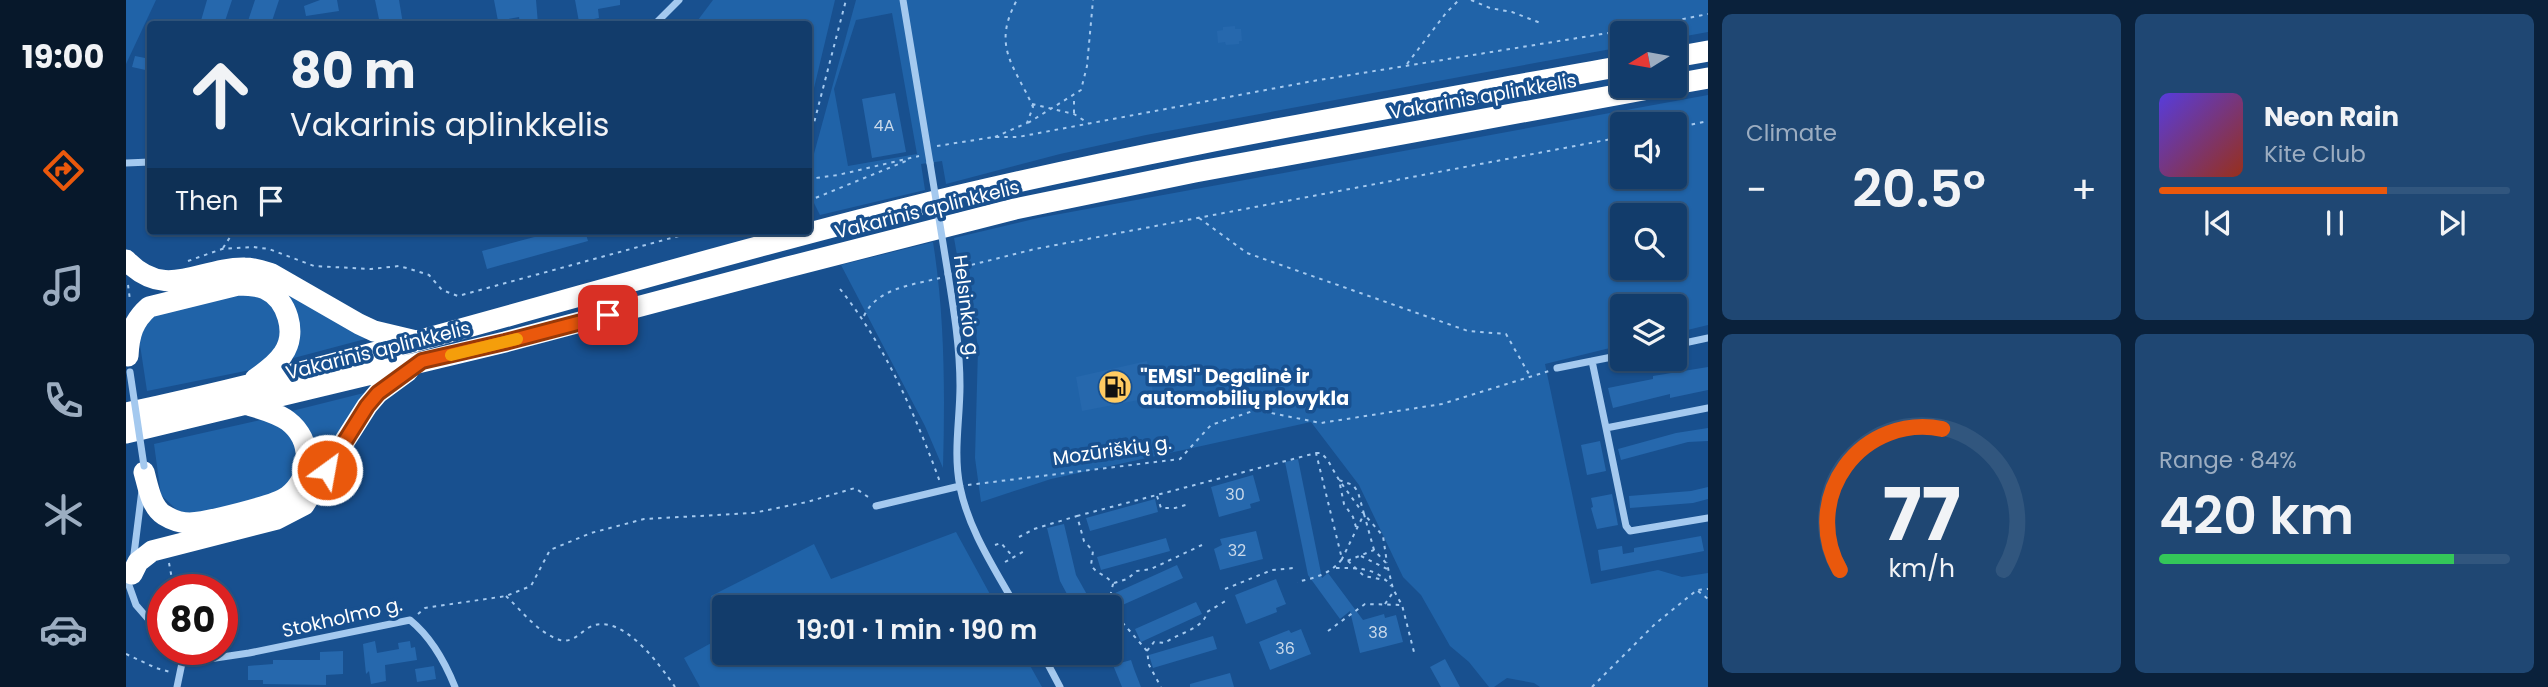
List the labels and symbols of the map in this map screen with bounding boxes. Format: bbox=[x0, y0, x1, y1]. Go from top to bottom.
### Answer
north arrow bbox=[1610, 21, 1687, 98]
street label: Vakarinis aplinkkelis bbox=[1387, 67, 1579, 126]
house number: 4A bbox=[874, 114, 895, 137]
street label: Vakarinis aplinkkelis bbox=[832, 173, 1022, 246]
street label: Helsinkio g. bbox=[947, 253, 986, 361]
pin bbox=[578, 285, 638, 345]
street label: Vakarinis aplinkkelis bbox=[283, 314, 473, 387]
place label: "EMSI" Degalinė ir automobilių plovykla bbox=[1140, 363, 1349, 412]
fuel station icon: "EMSI" Degalinė ir automobilių plovykla bbox=[1096, 368, 1134, 406]
street label: Mozūriškių g. bbox=[1051, 429, 1173, 472]
position arrow bbox=[290, 433, 364, 507]
house number: 30 bbox=[1225, 483, 1245, 506]
house number: 32 bbox=[1228, 539, 1246, 562]
speed limit sign: 80 bbox=[147, 574, 238, 665]
street label: Stokholmo g. bbox=[279, 591, 405, 644]
house number: 38 bbox=[1368, 621, 1388, 644]
house number: 36 bbox=[1275, 637, 1295, 660]

